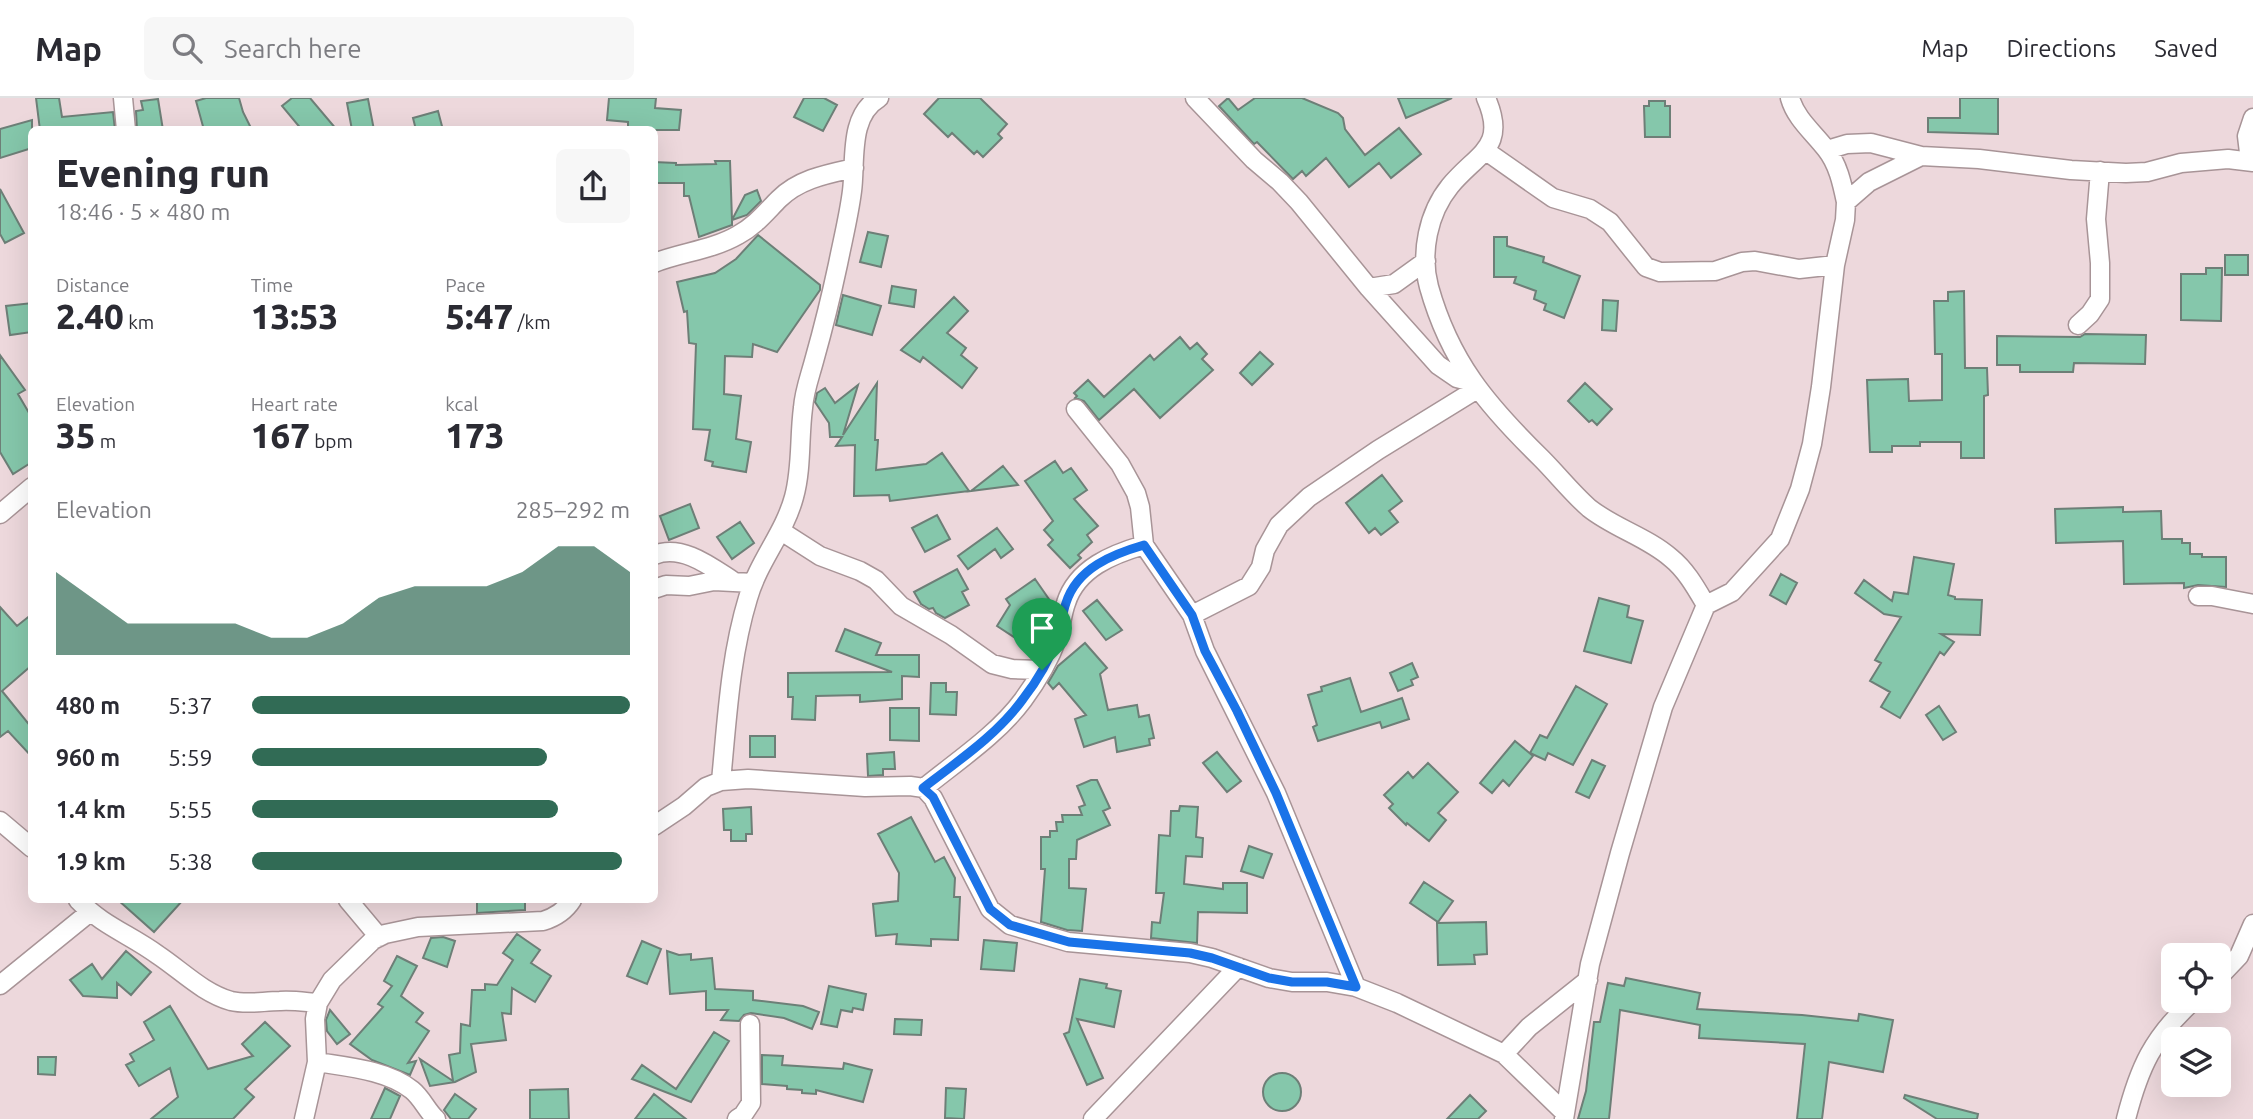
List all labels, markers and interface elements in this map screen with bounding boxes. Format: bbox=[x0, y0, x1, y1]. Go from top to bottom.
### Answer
search box bbox=[144, 17, 634, 80]
icon: search bbox=[168, 29, 206, 67]
text: Map bbox=[35, 30, 102, 67]
text: Search here bbox=[224, 34, 362, 63]
text: Map bbox=[1921, 35, 1968, 62]
text: Directions bbox=[2006, 35, 2116, 62]
text: Saved bbox=[2154, 35, 2218, 62]
button: share bbox=[556, 149, 630, 223]
text: Evening run bbox=[56, 152, 270, 194]
text: 18:46 · 5 × 480 m bbox=[56, 199, 230, 224]
text: Distance bbox=[56, 274, 130, 296]
text: Time bbox=[251, 274, 293, 296]
text: Pace bbox=[445, 274, 486, 296]
text: 2.40 bbox=[56, 296, 124, 336]
text: 13:53 bbox=[251, 296, 338, 336]
text: 5:47 bbox=[445, 296, 513, 336]
text: km bbox=[124, 311, 154, 333]
text: /km bbox=[513, 311, 551, 333]
text: Elevation bbox=[56, 393, 135, 415]
text: Heart rate bbox=[251, 393, 338, 415]
text: kcal bbox=[445, 393, 478, 415]
text: 35 bbox=[56, 415, 95, 455]
text: 167 bbox=[251, 415, 310, 455]
text: 173 bbox=[445, 415, 505, 455]
text: m bbox=[95, 430, 116, 452]
text: bpm bbox=[310, 430, 353, 452]
text: Elevation bbox=[56, 497, 152, 522]
text: 285–292 m bbox=[516, 497, 630, 522]
pin bbox=[1012, 598, 1072, 670]
icon: arrive bbox=[1023, 609, 1061, 647]
text: 480 m bbox=[56, 693, 120, 718]
text: 5:37 bbox=[168, 693, 213, 718]
text: 960 m bbox=[56, 745, 120, 770]
text: 5:59 bbox=[168, 745, 213, 770]
text: 1.4 km bbox=[56, 797, 126, 822]
text: 5:55 bbox=[168, 797, 213, 822]
text: 1.9 km bbox=[56, 849, 126, 874]
text: 5:38 bbox=[168, 849, 213, 874]
map controls bbox=[2161, 943, 2231, 1097]
button: locate bbox=[2161, 943, 2231, 1013]
button: layers bbox=[2161, 1027, 2231, 1097]

